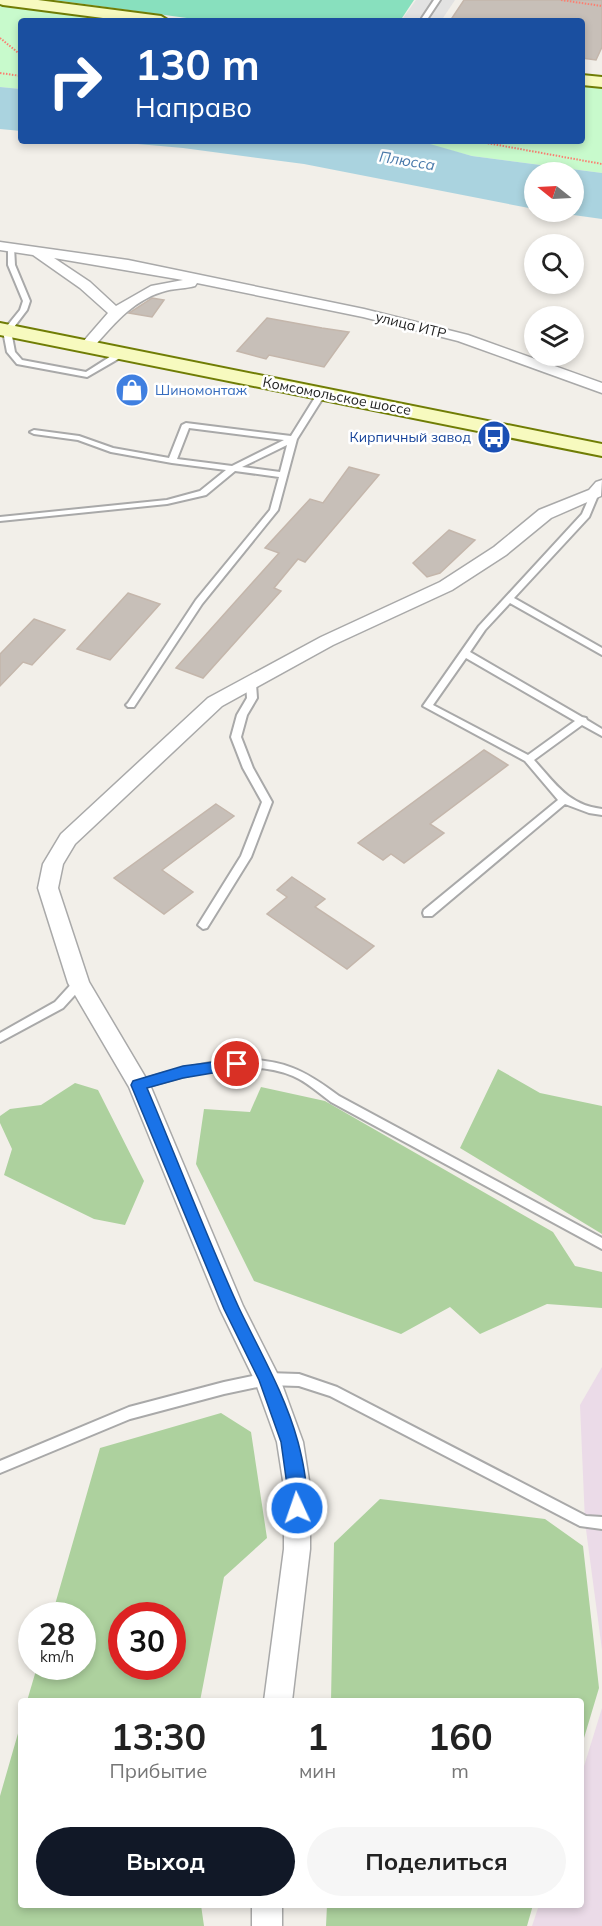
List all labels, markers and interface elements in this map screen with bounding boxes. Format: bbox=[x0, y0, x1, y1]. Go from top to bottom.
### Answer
text: 130 m bbox=[135, 38, 260, 91]
icon: right bbox=[36, 42, 114, 120]
text: Направо bbox=[135, 90, 252, 124]
water label: Плюсса bbox=[378, 147, 436, 174]
north arrow bbox=[524, 162, 584, 222]
map controls bbox=[524, 162, 584, 366]
button: search bbox=[524, 234, 584, 294]
button: layers bbox=[524, 306, 584, 366]
street label: улица ИТР bbox=[374, 307, 448, 343]
shop icon: Шиномонтаж bbox=[114, 372, 150, 408]
street label: Комсомольское шоссе bbox=[261, 373, 413, 419]
place label: Шиномонтаж bbox=[155, 381, 248, 399]
bus stop icon: Кирпичный завод bbox=[476, 419, 512, 455]
place label: Кирпичный завод bbox=[350, 428, 471, 446]
pin bbox=[211, 1038, 262, 1089]
icon: arrive bbox=[220, 1047, 253, 1080]
position arrow bbox=[265, 1476, 329, 1540]
speed limit sign: 30 bbox=[108, 1602, 186, 1680]
text: 28 bbox=[39, 1615, 75, 1653]
text: km/h bbox=[40, 1647, 74, 1666]
text: 13:30 bbox=[111, 1714, 206, 1759]
text: 1 bbox=[307, 1714, 328, 1759]
text: 160 bbox=[428, 1714, 493, 1759]
text: Прибытие bbox=[109, 1758, 207, 1783]
text: мин bbox=[299, 1758, 336, 1783]
text: m bbox=[451, 1758, 469, 1783]
button: Выход bbox=[36, 1827, 295, 1896]
button: Поделиться bbox=[307, 1827, 566, 1896]

